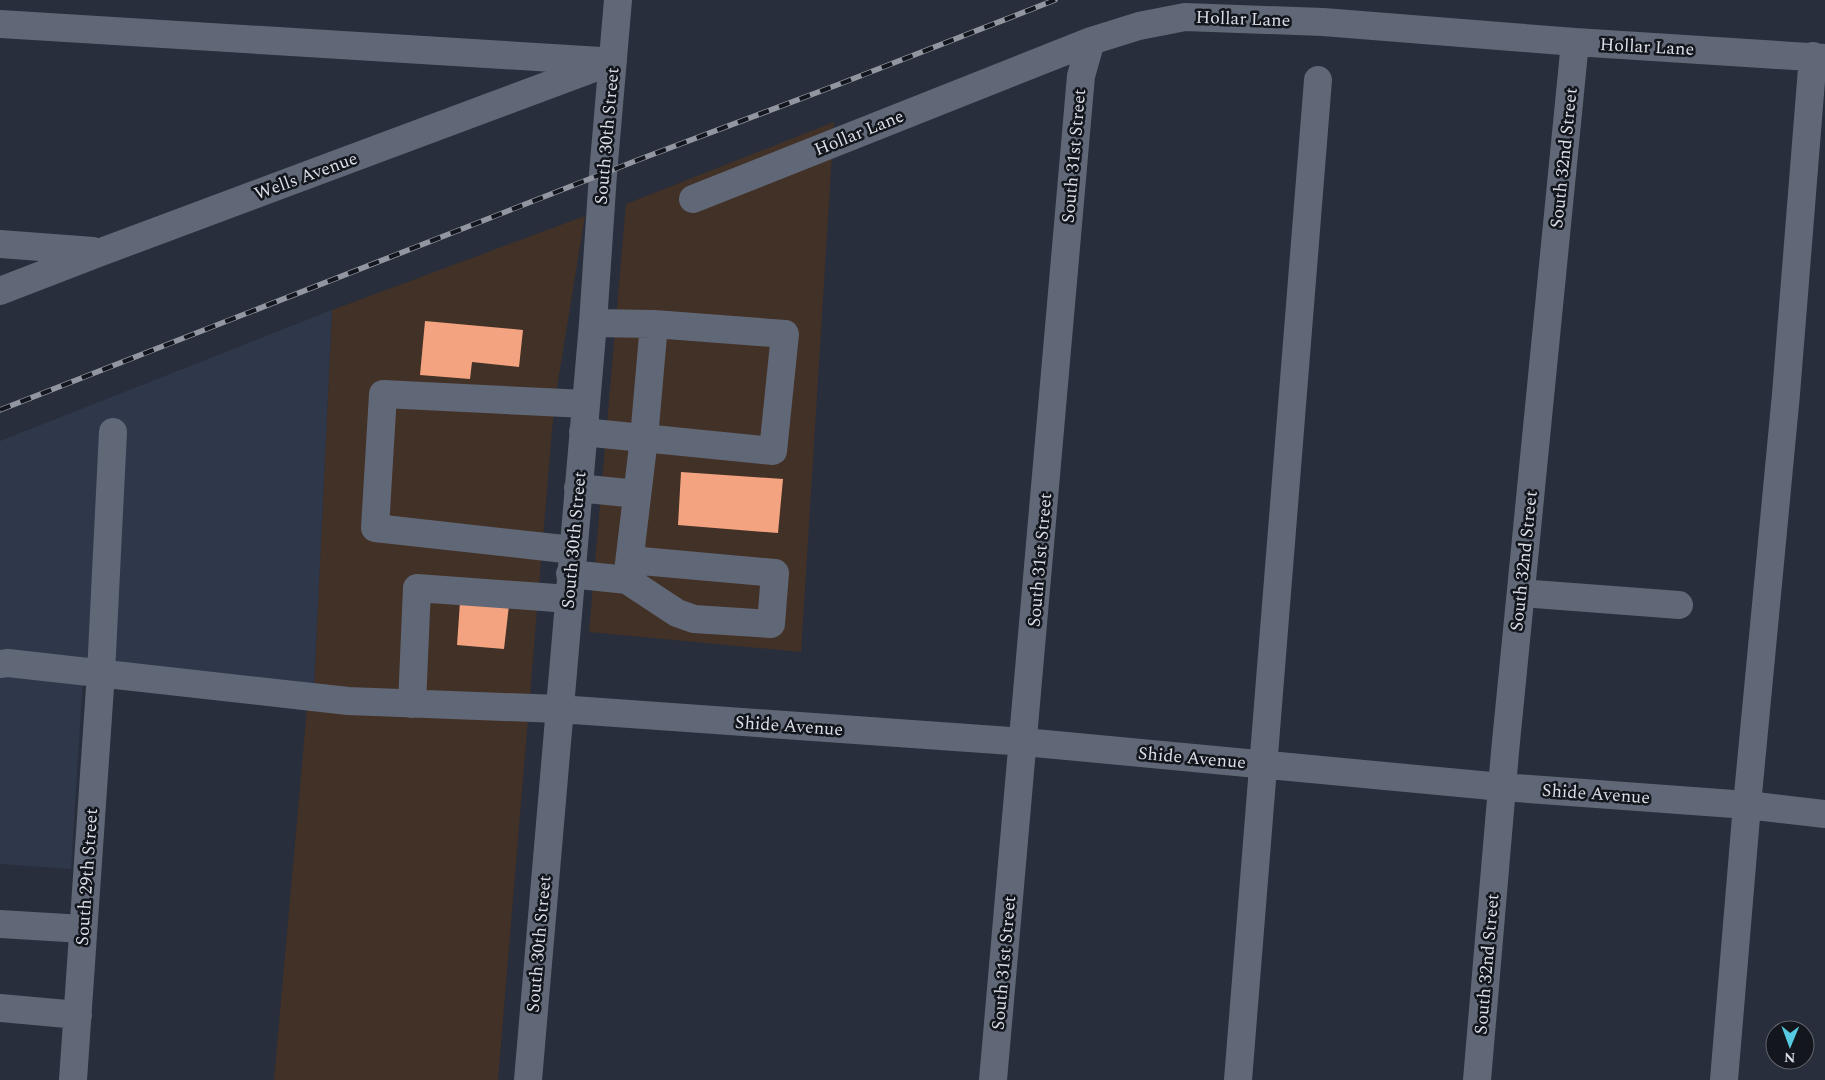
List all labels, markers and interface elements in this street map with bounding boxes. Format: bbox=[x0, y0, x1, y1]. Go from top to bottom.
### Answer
street label: Hollar Lane bbox=[1195, 4, 1291, 34]
street label: Hollar Lane bbox=[1599, 31, 1695, 63]
street label: South 30th Street bbox=[588, 66, 626, 206]
street label: South 32nd Street bbox=[1543, 86, 1585, 230]
street label: South 31st Street bbox=[1055, 88, 1093, 224]
street label: Hollar Lane bbox=[810, 103, 908, 163]
street label: Wells Avenue bbox=[250, 145, 362, 207]
street label: South 30th Street bbox=[555, 470, 593, 610]
street label: South 32nd Street bbox=[1503, 489, 1545, 633]
street label: South 31st Street bbox=[1021, 492, 1059, 628]
street label: Shide Avenue bbox=[734, 709, 844, 743]
street label: Shide Avenue bbox=[1137, 740, 1247, 776]
street label: Shide Avenue bbox=[1541, 777, 1651, 811]
street label: South 29th Street bbox=[69, 807, 105, 947]
street label: South 30th Street bbox=[520, 874, 558, 1014]
street label: South 32nd Street bbox=[1467, 892, 1507, 1036]
street label: South 31st Street bbox=[985, 895, 1023, 1031]
north arrow bbox=[1765, 1020, 1815, 1070]
text: N bbox=[1784, 1047, 1796, 1068]

